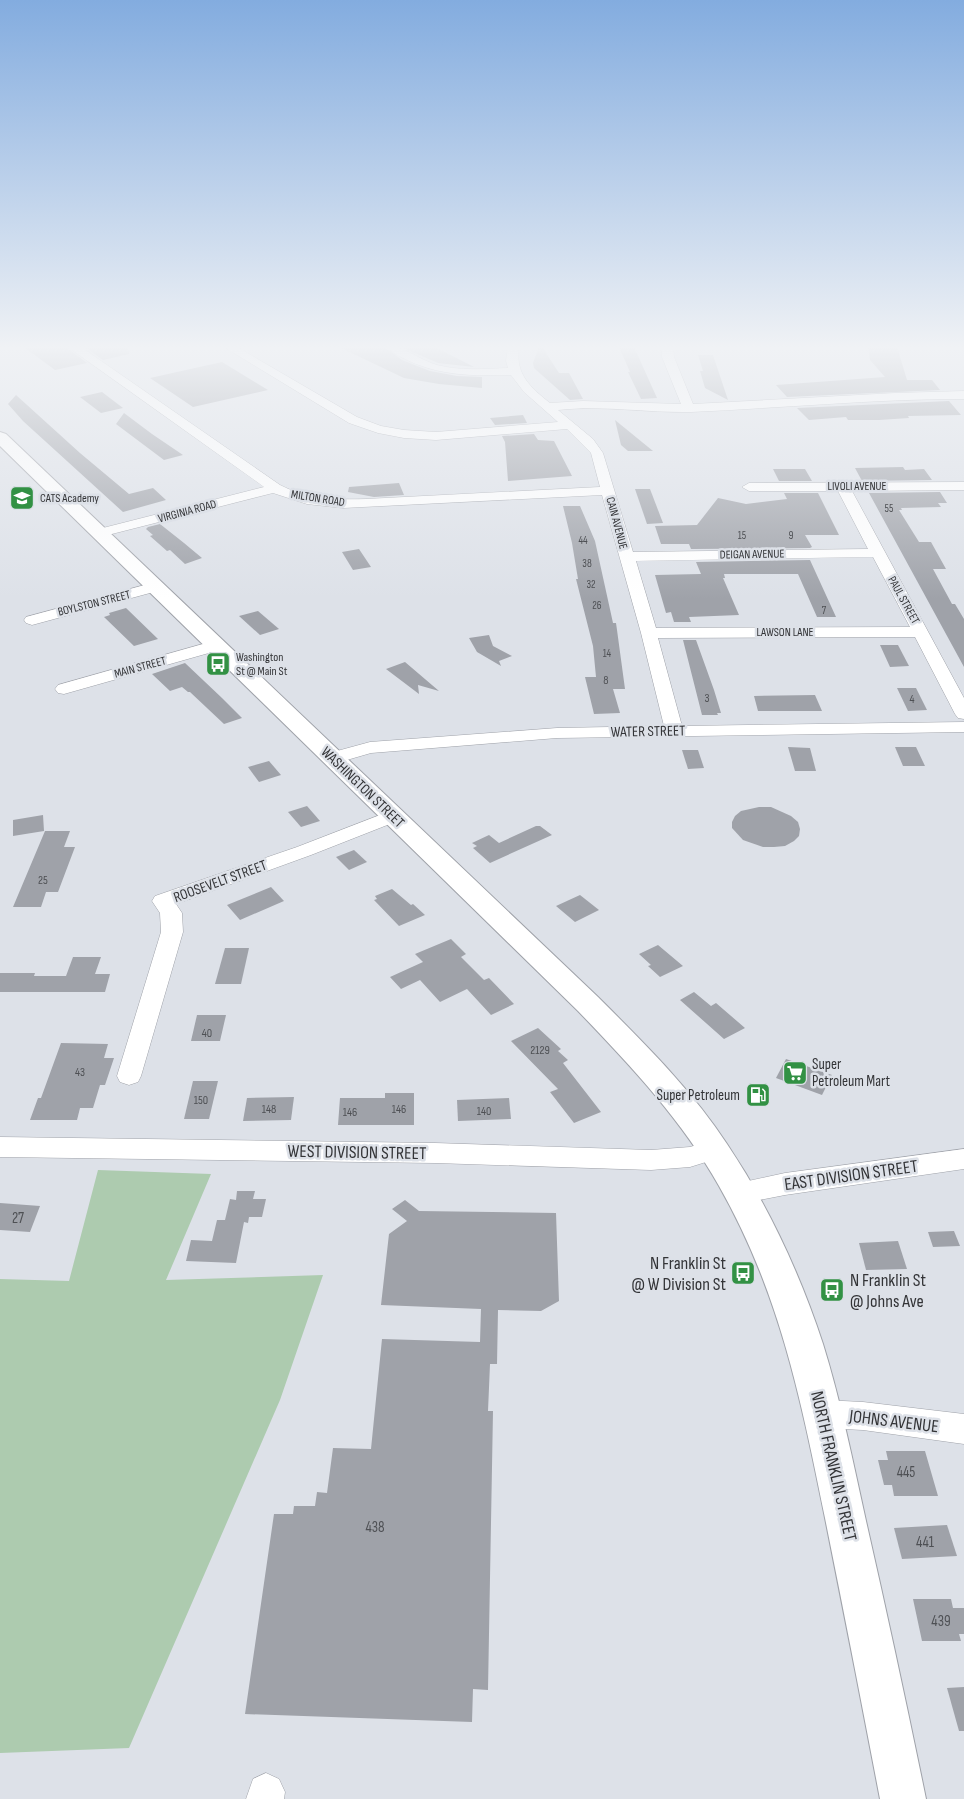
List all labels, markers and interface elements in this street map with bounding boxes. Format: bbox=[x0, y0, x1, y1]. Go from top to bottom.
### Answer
street label: LIVOLI AVENUE bbox=[827, 479, 887, 494]
school or university icon: CATS Academy bbox=[9, 485, 35, 511]
street label: MILTON ROAD bbox=[290, 487, 346, 510]
place label: CATS Academy bbox=[40, 491, 99, 506]
street label: CAIN AVENUE bbox=[602, 495, 631, 551]
street label: VIRGINIA ROAD bbox=[156, 496, 218, 526]
house number: 55 bbox=[885, 502, 893, 515]
house number: 15 bbox=[738, 529, 746, 542]
house number: 9 bbox=[789, 529, 794, 542]
house number: 44 bbox=[578, 534, 588, 547]
street label: DEIGAN AVENUE bbox=[720, 546, 784, 563]
house number: 38 bbox=[582, 557, 592, 570]
street label: PAUL STREET bbox=[884, 574, 923, 627]
house number: 32 bbox=[586, 578, 596, 591]
street label: BOYLSTON STREET bbox=[56, 587, 132, 620]
house number: 26 bbox=[592, 599, 602, 612]
house number: 7 bbox=[822, 604, 827, 617]
street label: LAWSON LANE bbox=[756, 625, 814, 640]
house number: 14 bbox=[603, 647, 612, 660]
place label: Washington St @ Main St bbox=[236, 650, 288, 679]
bus stop icon: Washington St @ Main St bbox=[205, 651, 231, 677]
street label: MAIN STREET bbox=[113, 653, 168, 682]
house number: 8 bbox=[603, 673, 609, 688]
house number: 3 bbox=[704, 691, 710, 706]
house number: 4 bbox=[909, 692, 915, 707]
street label: WATER STREET bbox=[611, 721, 685, 742]
street label: WASHINGTON STREET bbox=[317, 743, 408, 832]
street label: ROOSEVELT STREET bbox=[171, 856, 269, 907]
house number: 25 bbox=[38, 873, 48, 888]
house number: 40 bbox=[202, 1026, 212, 1041]
house number: 2129 bbox=[530, 1043, 550, 1058]
place label: Super Petroleum Mart bbox=[812, 1055, 890, 1091]
supermarket icon: Super Petroleum Mart bbox=[782, 1060, 808, 1086]
house number: 43 bbox=[75, 1065, 85, 1080]
fuel station icon: Super Petroleum bbox=[745, 1082, 771, 1108]
place label: Super Petroleum bbox=[656, 1086, 740, 1105]
house number: 150 bbox=[194, 1093, 208, 1108]
house number: 148 bbox=[262, 1102, 276, 1117]
house number: 146 bbox=[392, 1102, 406, 1117]
house number: 140 bbox=[477, 1104, 491, 1119]
house number: 146 bbox=[343, 1105, 357, 1120]
street label: WEST DIVISION STREET bbox=[287, 1141, 427, 1164]
street label: EAST DIVISION STREET bbox=[783, 1156, 919, 1195]
house number: 27 bbox=[12, 1209, 24, 1228]
place label: N Franklin St @ W Division St bbox=[632, 1253, 727, 1295]
bus stop icon: N Franklin St @ W Division St bbox=[730, 1260, 756, 1286]
place label: N Franklin St @ Johns Ave bbox=[850, 1270, 927, 1312]
bus stop icon: N Franklin St @ Johns Ave bbox=[819, 1277, 845, 1303]
street label: NORTH FRANKLIN STREET bbox=[806, 1389, 861, 1543]
street label: JOHNS AVENUE bbox=[847, 1405, 940, 1437]
house number: 445 bbox=[897, 1463, 915, 1482]
house number: 438 bbox=[365, 1518, 385, 1537]
house number: 441 bbox=[916, 1533, 935, 1552]
house number: 439 bbox=[931, 1612, 951, 1631]

